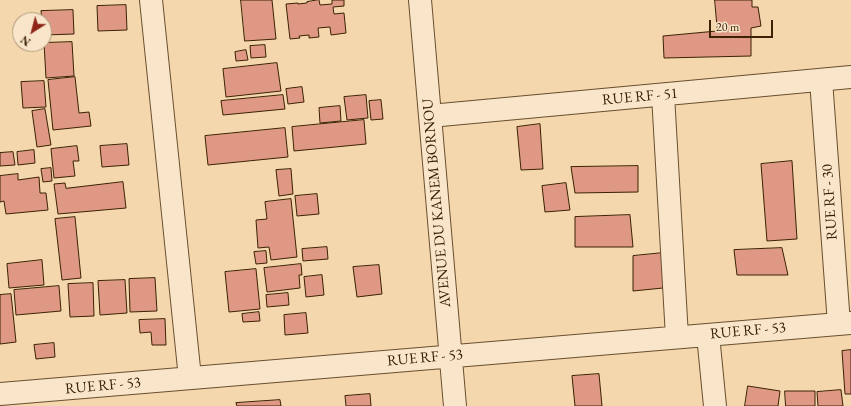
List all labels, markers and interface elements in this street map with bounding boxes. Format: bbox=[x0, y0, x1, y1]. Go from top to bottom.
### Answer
north arrow bbox=[12, 12, 52, 52]
scale bar bbox=[711, 12, 775, 38]
text: 20 m bbox=[716, 19, 739, 35]
text: N bbox=[18, 33, 33, 49]
street label: RUE RF - 51 bbox=[601, 85, 679, 109]
street label: AVENUE DU KANEM BORNOU bbox=[419, 98, 455, 308]
street label: RUE RF - 30 bbox=[818, 163, 842, 241]
street label: RUE RF - 53 bbox=[709, 319, 787, 343]
street label: RUE RF - 53 bbox=[386, 346, 464, 370]
street label: RUE RF - 53 bbox=[64, 374, 142, 398]

